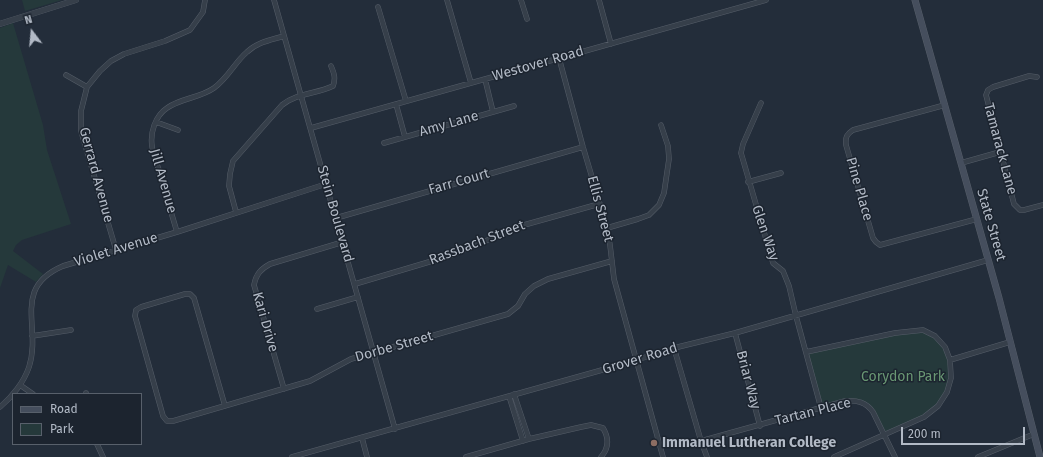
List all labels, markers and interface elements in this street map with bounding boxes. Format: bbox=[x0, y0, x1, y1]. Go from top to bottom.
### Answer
north arrow bbox=[12, 12, 52, 52]
text: N bbox=[23, 13, 34, 27]
street label: Westover Road bbox=[490, 43, 586, 85]
street label: Tamarack Lane bbox=[980, 101, 1020, 197]
street label: Amy Lane bbox=[417, 108, 481, 140]
street label: Gerrard Avenue bbox=[75, 126, 117, 224]
street label: Jill Avenue bbox=[146, 147, 180, 215]
street label: Pine Place bbox=[842, 155, 876, 223]
street label: Stein Boulevard bbox=[313, 164, 357, 264]
street label: Farr Court bbox=[427, 165, 491, 199]
street label: Ellis Street bbox=[583, 174, 617, 244]
street label: State Street bbox=[973, 187, 1009, 263]
street label: Glen Way bbox=[748, 203, 782, 263]
street label: Rassbach Street bbox=[427, 217, 527, 269]
street label: Violet Avenue bbox=[72, 229, 160, 271]
street label: Kari Drive bbox=[248, 290, 282, 354]
street label: Dorbe Street bbox=[353, 328, 435, 366]
street label: Grover Road bbox=[600, 340, 680, 378]
street label: Briar Way bbox=[732, 349, 764, 411]
park label: Corydon Park bbox=[861, 369, 945, 385]
legend bbox=[12, 393, 142, 445]
street label: Tartan Place bbox=[773, 394, 853, 430]
text: Road bbox=[50, 402, 78, 416]
scale bar bbox=[903, 419, 1027, 445]
text: Park bbox=[50, 422, 74, 436]
text: 200 m bbox=[908, 427, 941, 441]
place label: Immanuel Lutheran College bbox=[662, 435, 836, 451]
marker: Immanuel Lutheran College bbox=[649, 438, 659, 448]

